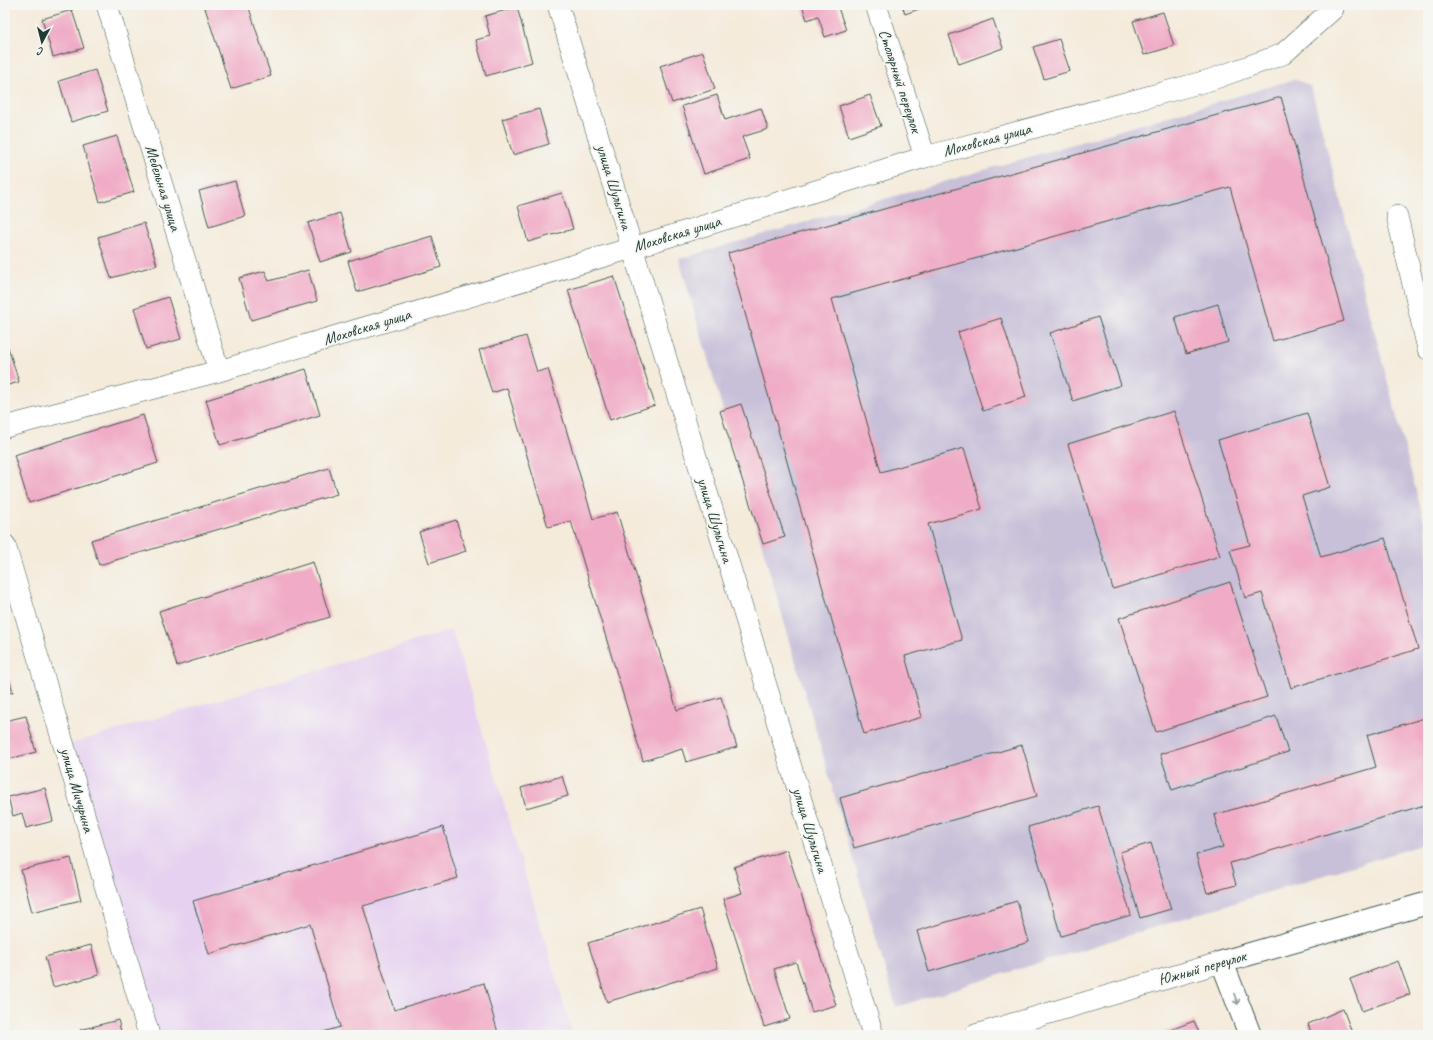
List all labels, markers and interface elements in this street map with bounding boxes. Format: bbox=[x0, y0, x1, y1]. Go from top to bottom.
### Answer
north arrow bbox=[22, 22, 62, 62]
street label: Столярный переулок bbox=[874, 27, 927, 137]
text: С bbox=[36, 44, 44, 59]
street label: Моховская улица bbox=[941, 118, 1034, 161]
street label: улица Шульгина bbox=[591, 141, 637, 233]
street label: Мебельная улица bbox=[140, 143, 186, 234]
street label: Моховская улица bbox=[631, 211, 724, 257]
street label: Моховская улица bbox=[321, 304, 414, 350]
street label: улица Шульгина bbox=[692, 474, 738, 566]
street label: улица Мичурина bbox=[55, 744, 99, 836]
street label: улица Шульгина bbox=[787, 784, 833, 876]
street label: Южный переулок bbox=[1156, 945, 1250, 990]
one-way arrow bbox=[1232, 992, 1240, 1004]

